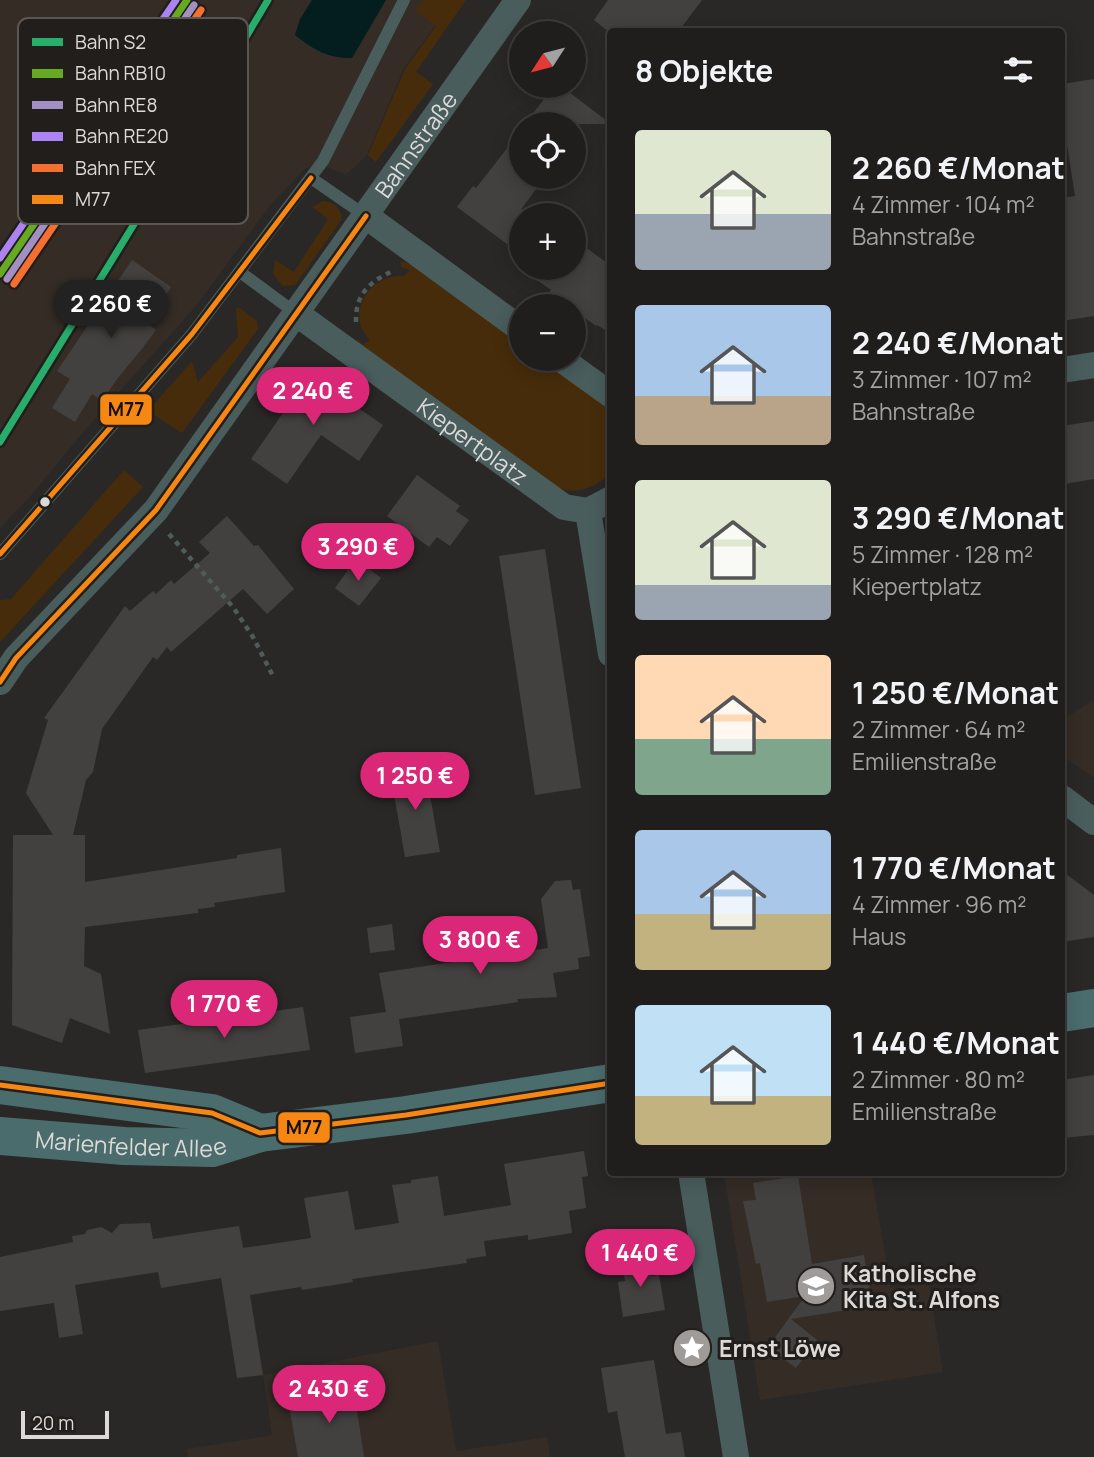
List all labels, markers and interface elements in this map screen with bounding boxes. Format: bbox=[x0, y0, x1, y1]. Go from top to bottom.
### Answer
legend bbox=[18, 18, 248, 224]
north arrow bbox=[509, 21, 586, 98]
map controls bbox=[509, 21, 586, 371]
text: Bahn S2 bbox=[75, 29, 146, 55]
text: 8 Objekte bbox=[635, 50, 773, 91]
icon: filters bbox=[999, 51, 1037, 89]
text: Bahn RB10 bbox=[75, 60, 166, 86]
street label: Bahnstraße bbox=[367, 85, 464, 204]
text: Bahn RE8 bbox=[75, 92, 157, 118]
button: locate bbox=[509, 112, 586, 189]
text: Bahn RE20 bbox=[75, 123, 169, 149]
text: 2 260 €/Monat bbox=[852, 147, 1065, 188]
text: Bahn FEX bbox=[75, 155, 156, 181]
icon: home bbox=[691, 158, 775, 242]
text: M77 bbox=[75, 186, 111, 212]
text: 4 Zimmer · 104 m² bbox=[852, 188, 1035, 220]
button: + bbox=[509, 203, 586, 280]
text: Bahnstraße bbox=[852, 220, 975, 252]
pin: 2 260 € bbox=[46, 280, 176, 340]
text: 2 260 € bbox=[70, 287, 152, 319]
button: − bbox=[509, 294, 586, 371]
text: 2 240 €/Monat bbox=[852, 322, 1064, 363]
icon: home bbox=[691, 333, 775, 417]
text: 3 Zimmer · 107 m² bbox=[852, 363, 1032, 395]
pin: 2 240 € bbox=[248, 368, 378, 427]
text: 2 240 € bbox=[273, 374, 353, 406]
street label: Kiepertplatz bbox=[411, 390, 535, 492]
line badge: M77 bbox=[99, 393, 153, 426]
text: Bahnstraße bbox=[852, 395, 975, 427]
text: M77 bbox=[108, 396, 144, 422]
unlabelled marker bbox=[38, 495, 52, 509]
text: 3 290 €/Monat bbox=[852, 497, 1064, 538]
icon: home bbox=[691, 508, 775, 592]
pin: 3 290 € bbox=[293, 524, 423, 583]
text: 3 290 € bbox=[317, 530, 399, 562]
text: 5 Zimmer · 128 m² bbox=[852, 538, 1033, 570]
text: Kiepertplatz bbox=[852, 570, 982, 602]
text: 1 250 €/Monat bbox=[852, 672, 1059, 713]
icon: home bbox=[691, 683, 775, 767]
text: 2 Zimmer · 64 m² bbox=[852, 713, 1025, 745]
text: Emilienstraße bbox=[852, 745, 997, 777]
pin: 1 250 € bbox=[350, 752, 480, 812]
text: 1 250 € bbox=[376, 759, 454, 791]
text: 1 770 €/Monat bbox=[852, 847, 1056, 888]
icon: home bbox=[691, 858, 775, 942]
text: 4 Zimmer · 96 m² bbox=[852, 888, 1027, 920]
pin: 3 800 € bbox=[415, 916, 545, 976]
text: Haus bbox=[852, 920, 906, 952]
text: 3 800 € bbox=[439, 923, 521, 955]
pin: 1 770 € bbox=[159, 981, 289, 1040]
text: 1 770 € bbox=[187, 987, 261, 1019]
text: 1 440 €/Monat bbox=[852, 1022, 1060, 1063]
icon: home bbox=[691, 1033, 775, 1117]
text: 2 Zimmer · 80 m² bbox=[852, 1063, 1025, 1095]
text: Emilienstraße bbox=[852, 1095, 997, 1127]
line badge: M77 bbox=[277, 1111, 331, 1144]
text: M77 bbox=[286, 1114, 322, 1140]
street label: Marienfelder Allee bbox=[34, 1123, 230, 1164]
pin: 1 440 € bbox=[575, 1230, 705, 1289]
text: 1 440 € bbox=[601, 1236, 679, 1268]
place label: Katholische Kita St. Alfons bbox=[843, 1257, 1000, 1315]
school or university icon: Katholische Kita St. Alfons bbox=[795, 1265, 837, 1307]
place icon: Ernst Löwe bbox=[671, 1327, 713, 1369]
place label: Ernst Löwe bbox=[719, 1332, 841, 1364]
pin: 2 430 € bbox=[264, 1366, 394, 1425]
text: 2 430 € bbox=[288, 1372, 370, 1404]
scale bar bbox=[21, 1408, 108, 1440]
text: 20 m bbox=[32, 1410, 74, 1436]

